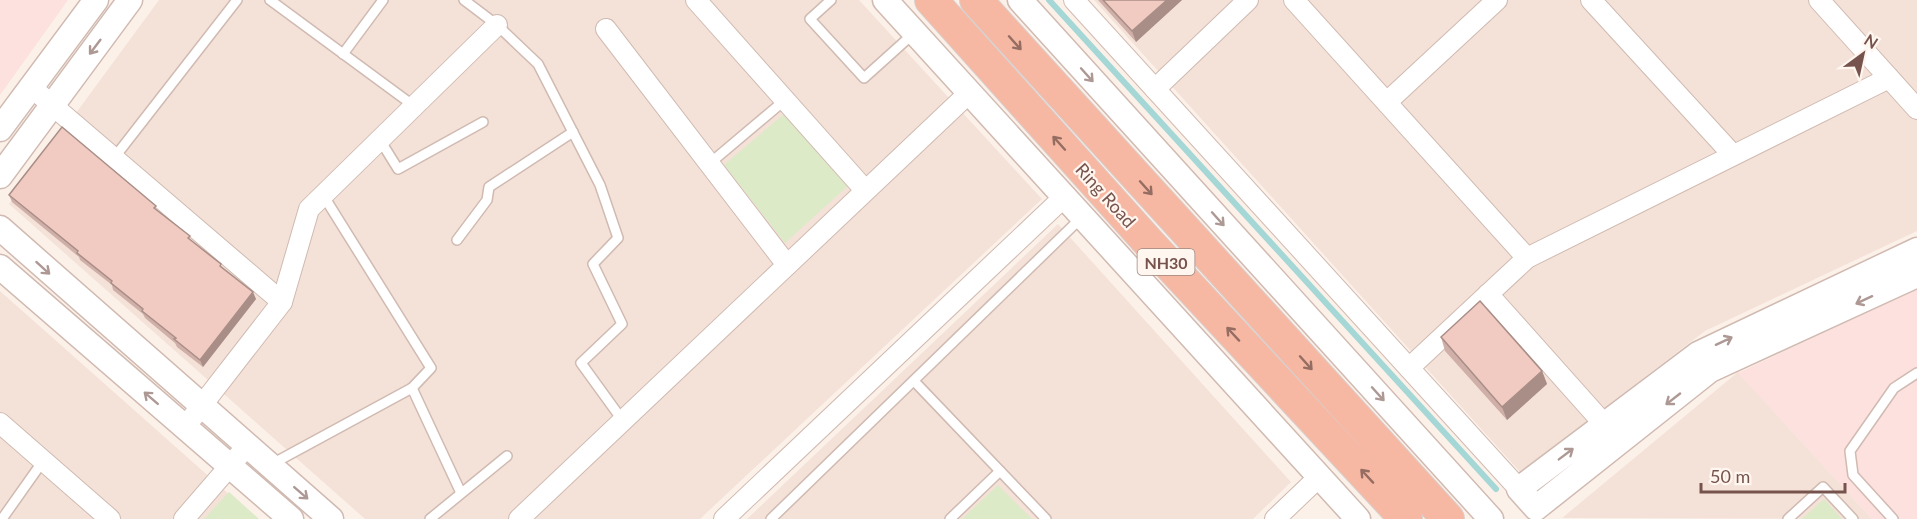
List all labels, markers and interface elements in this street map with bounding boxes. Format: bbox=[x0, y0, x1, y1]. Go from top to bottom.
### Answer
north arrow bbox=[1833, 24, 1893, 84]
text: N bbox=[1861, 30, 1882, 52]
one-way arrow bbox=[1008, 36, 1022, 51]
one-way arrow bbox=[88, 38, 101, 54]
one-way arrow bbox=[1080, 67, 1094, 82]
one-way arrow bbox=[1052, 136, 1066, 151]
street label: Ring Road bbox=[1071, 158, 1141, 232]
one-way arrow bbox=[1139, 180, 1153, 195]
one-way arrow bbox=[1211, 211, 1225, 226]
road number: NH30 bbox=[1138, 249, 1194, 275]
one-way arrow bbox=[35, 261, 50, 275]
one-way arrow bbox=[1855, 295, 1873, 306]
one-way arrow bbox=[1226, 326, 1241, 341]
one-way arrow bbox=[1715, 335, 1733, 347]
one-way arrow bbox=[1299, 355, 1313, 370]
one-way arrow bbox=[1371, 386, 1385, 401]
one-way arrow bbox=[144, 391, 159, 405]
one-way arrow bbox=[1666, 393, 1682, 406]
one-way arrow bbox=[1557, 447, 1573, 460]
scale bar bbox=[1701, 456, 1845, 494]
text: 50 m bbox=[1710, 465, 1750, 487]
one-way arrow bbox=[1360, 469, 1374, 484]
one-way arrow bbox=[293, 486, 308, 500]

